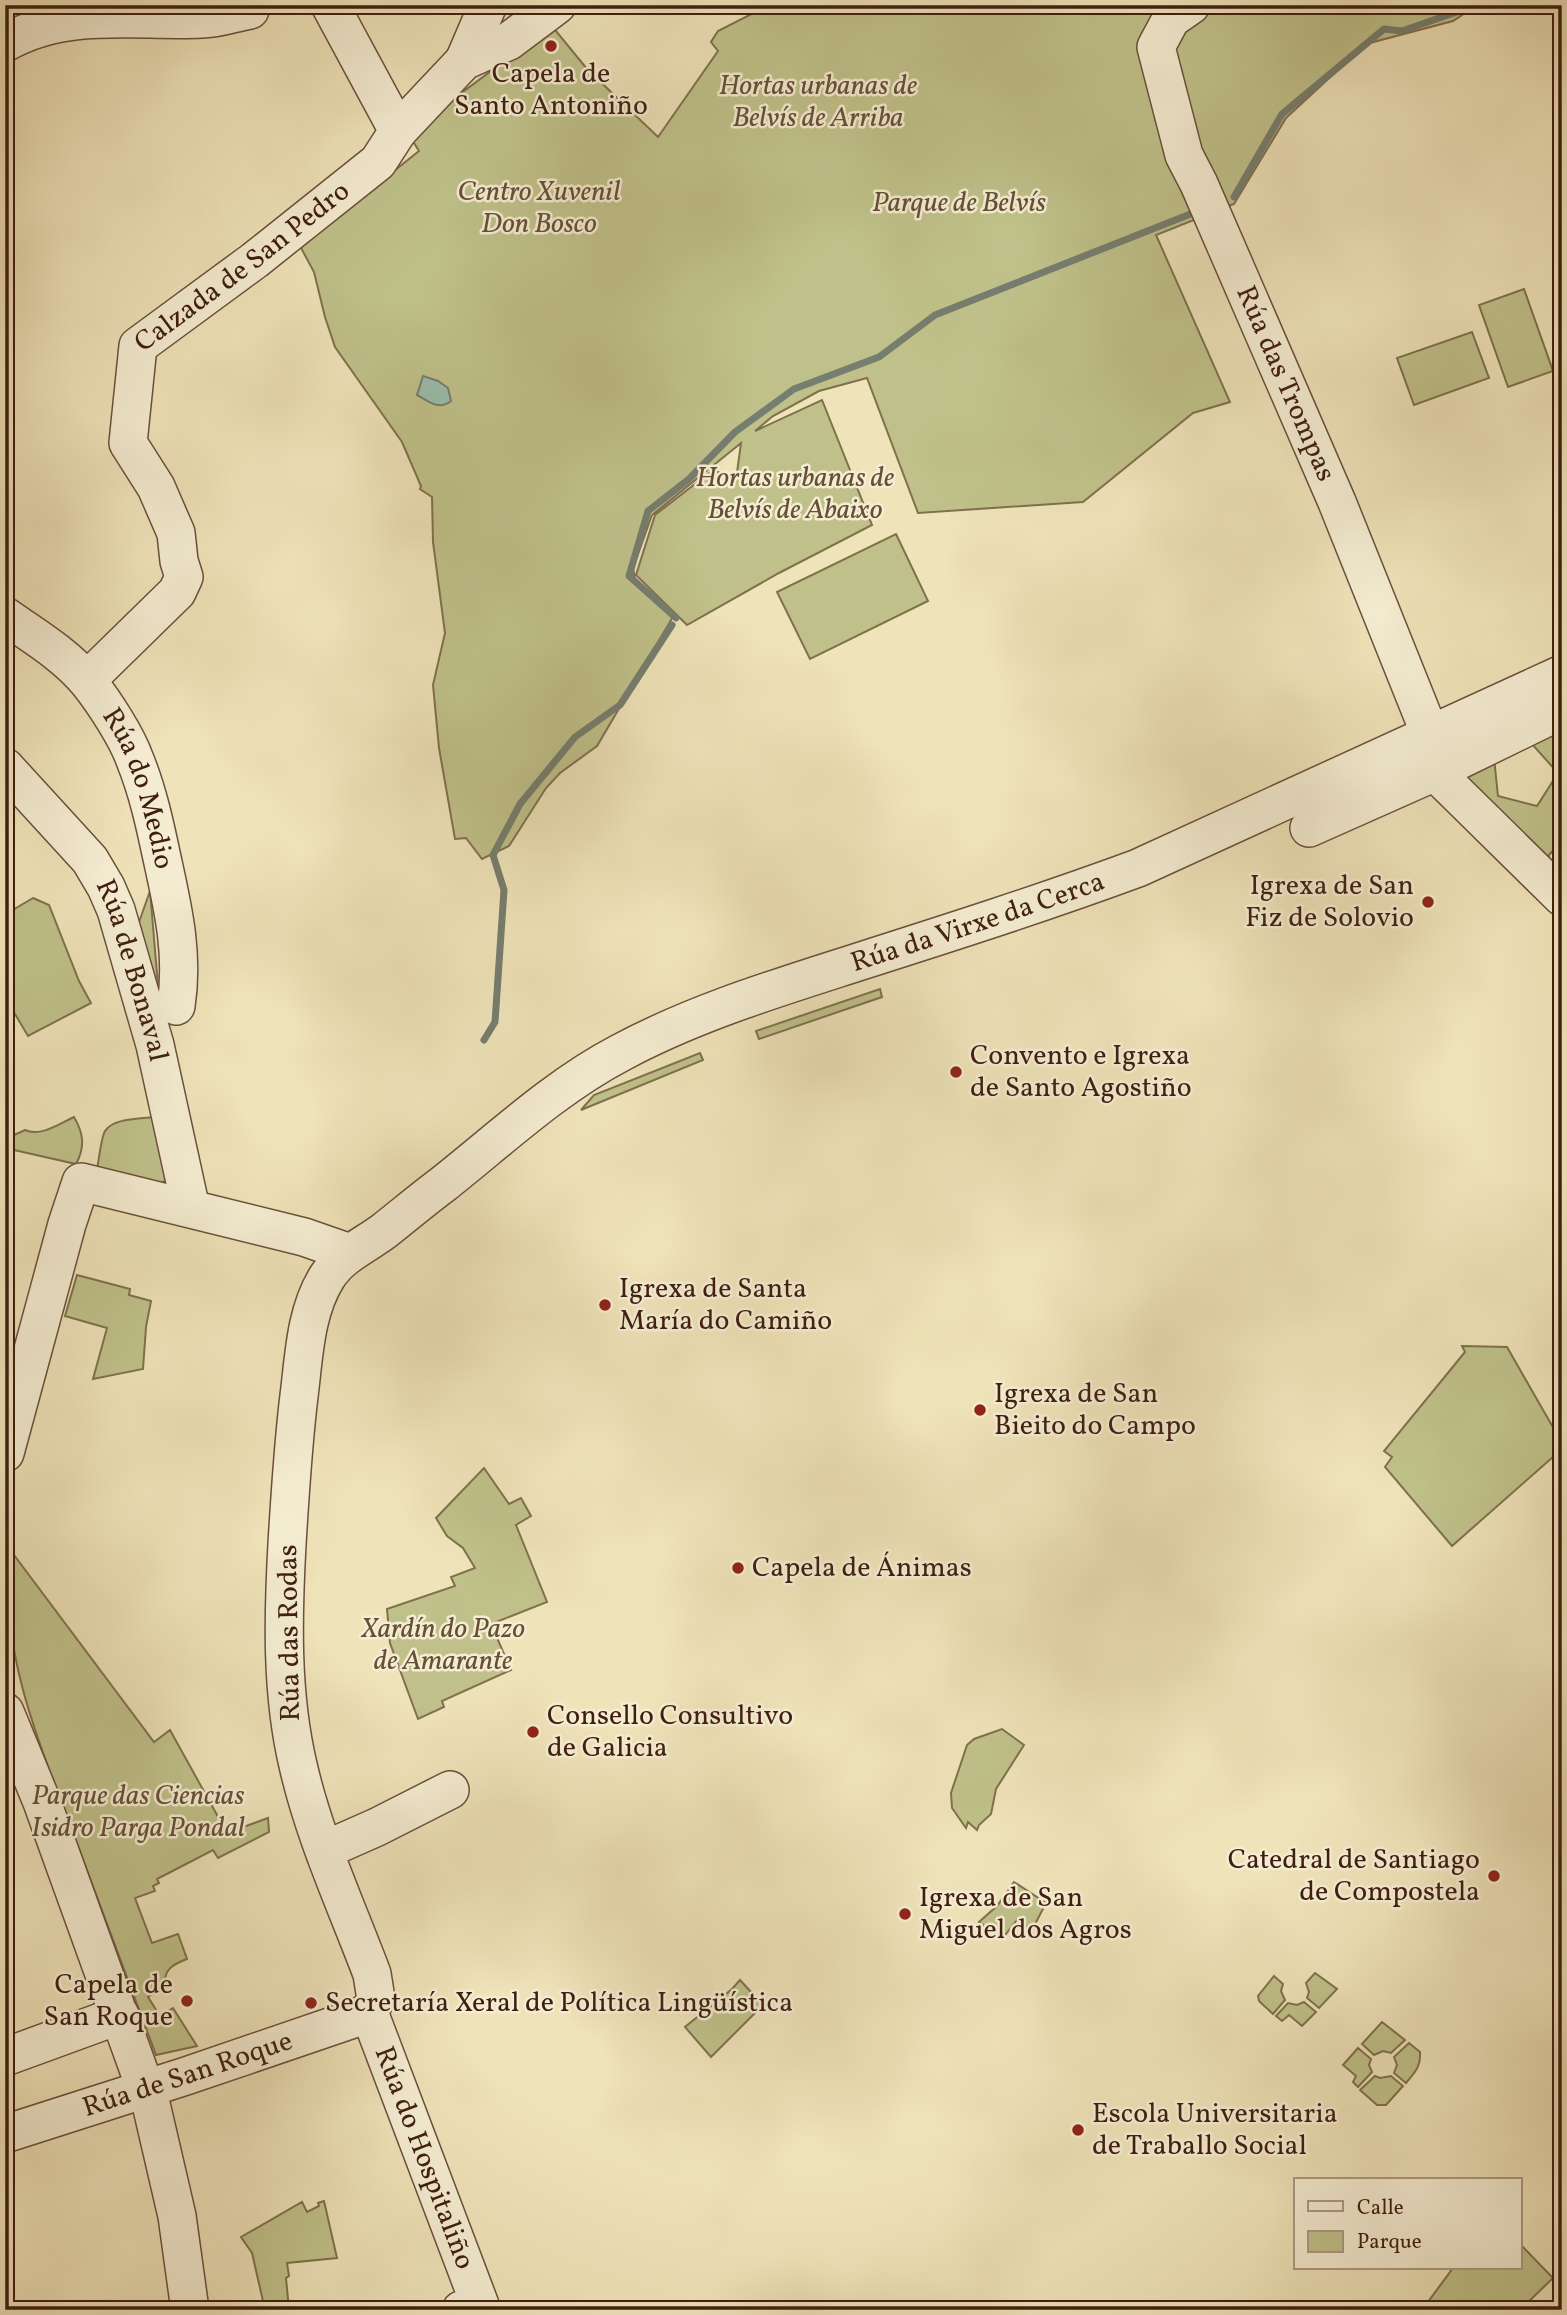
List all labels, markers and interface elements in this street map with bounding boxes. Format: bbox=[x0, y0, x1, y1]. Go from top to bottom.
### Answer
marker: Capela de Santo Antoniño bbox=[543, 38, 559, 54]
place label: Capela de Santo Antoniño bbox=[454, 55, 648, 126]
park label: Hortas urbanas de Belvís de Arriba bbox=[719, 67, 917, 138]
street label: Calzada de San Pedro bbox=[126, 172, 358, 362]
park label: Centro Xuvenil Don Bosco bbox=[458, 173, 621, 244]
park label: Parque de Belvís bbox=[872, 184, 1046, 223]
street label: Rúa das Trompas bbox=[1226, 280, 1345, 488]
park label: Hortas urbanas de Belvís de Abaixo bbox=[696, 459, 894, 530]
street label: Rúa do Medio bbox=[92, 700, 183, 873]
street label: Rúa da Virxe da Cerca bbox=[846, 862, 1110, 983]
place label: Igrexa de San Fiz de Solovio bbox=[1245, 867, 1414, 938]
street label: Rúa de Bonaval bbox=[85, 873, 178, 1065]
marker: Igrexa de San Fiz de Solovio bbox=[1420, 894, 1436, 910]
place label: Convento e Igrexa de Santo Agostiño bbox=[970, 1037, 1192, 1108]
marker: Convento e Igrexa de Santo Agostiño bbox=[948, 1064, 964, 1080]
place label: Igrexa de Santa María do Camiño bbox=[619, 1270, 832, 1341]
marker: Igrexa de Santa María do Camiño bbox=[597, 1297, 613, 1313]
place label: Igrexa de San Bieito do Campo bbox=[994, 1375, 1196, 1446]
marker: Igrexa de San Bieito do Campo bbox=[972, 1402, 988, 1418]
street label: Rúa das Rodas bbox=[269, 1544, 311, 1722]
place label: Capela de Ánimas bbox=[752, 1549, 972, 1588]
marker: Capela de Ánimas bbox=[730, 1560, 746, 1576]
park label: Xardín do Pazo de Amarante bbox=[360, 1610, 525, 1681]
place label: Consello Consultivo de Galicia bbox=[547, 1697, 793, 1768]
marker: Consello Consultivo de Galicia bbox=[525, 1724, 541, 1740]
park label: Parque das Ciencias Isidro Parga Pondal bbox=[31, 1777, 245, 1848]
place label: Catedral de Santiago de Compostela bbox=[1228, 1841, 1480, 1912]
marker: Catedral de Santiago de Compostela bbox=[1486, 1868, 1502, 1884]
place label: Igrexa de San Miguel dos Agros bbox=[919, 1879, 1132, 1950]
marker: Igrexa de San Miguel dos Agros bbox=[897, 1906, 913, 1922]
place label: Capela de San Roque bbox=[43, 1966, 173, 2037]
place label: Secretaría Xeral de Política Lingüística bbox=[325, 1984, 793, 2023]
marker: Capela de San Roque bbox=[179, 1993, 195, 2009]
marker: Secretaría Xeral de Política Lingüística bbox=[303, 1995, 319, 2011]
street label: Rúa de San Roque bbox=[78, 2022, 298, 2127]
street label: Rúa do Hospitaliño bbox=[364, 2041, 484, 2275]
place label: Escola Universitaria de Traballo Social bbox=[1092, 2095, 1338, 2166]
marker: Escola Universitaria de Traballo Social bbox=[1070, 2122, 1086, 2138]
legend bbox=[1294, 2178, 1522, 2270]
text: Calle bbox=[1357, 2194, 1404, 2223]
text: Parque bbox=[1357, 2228, 1422, 2257]

